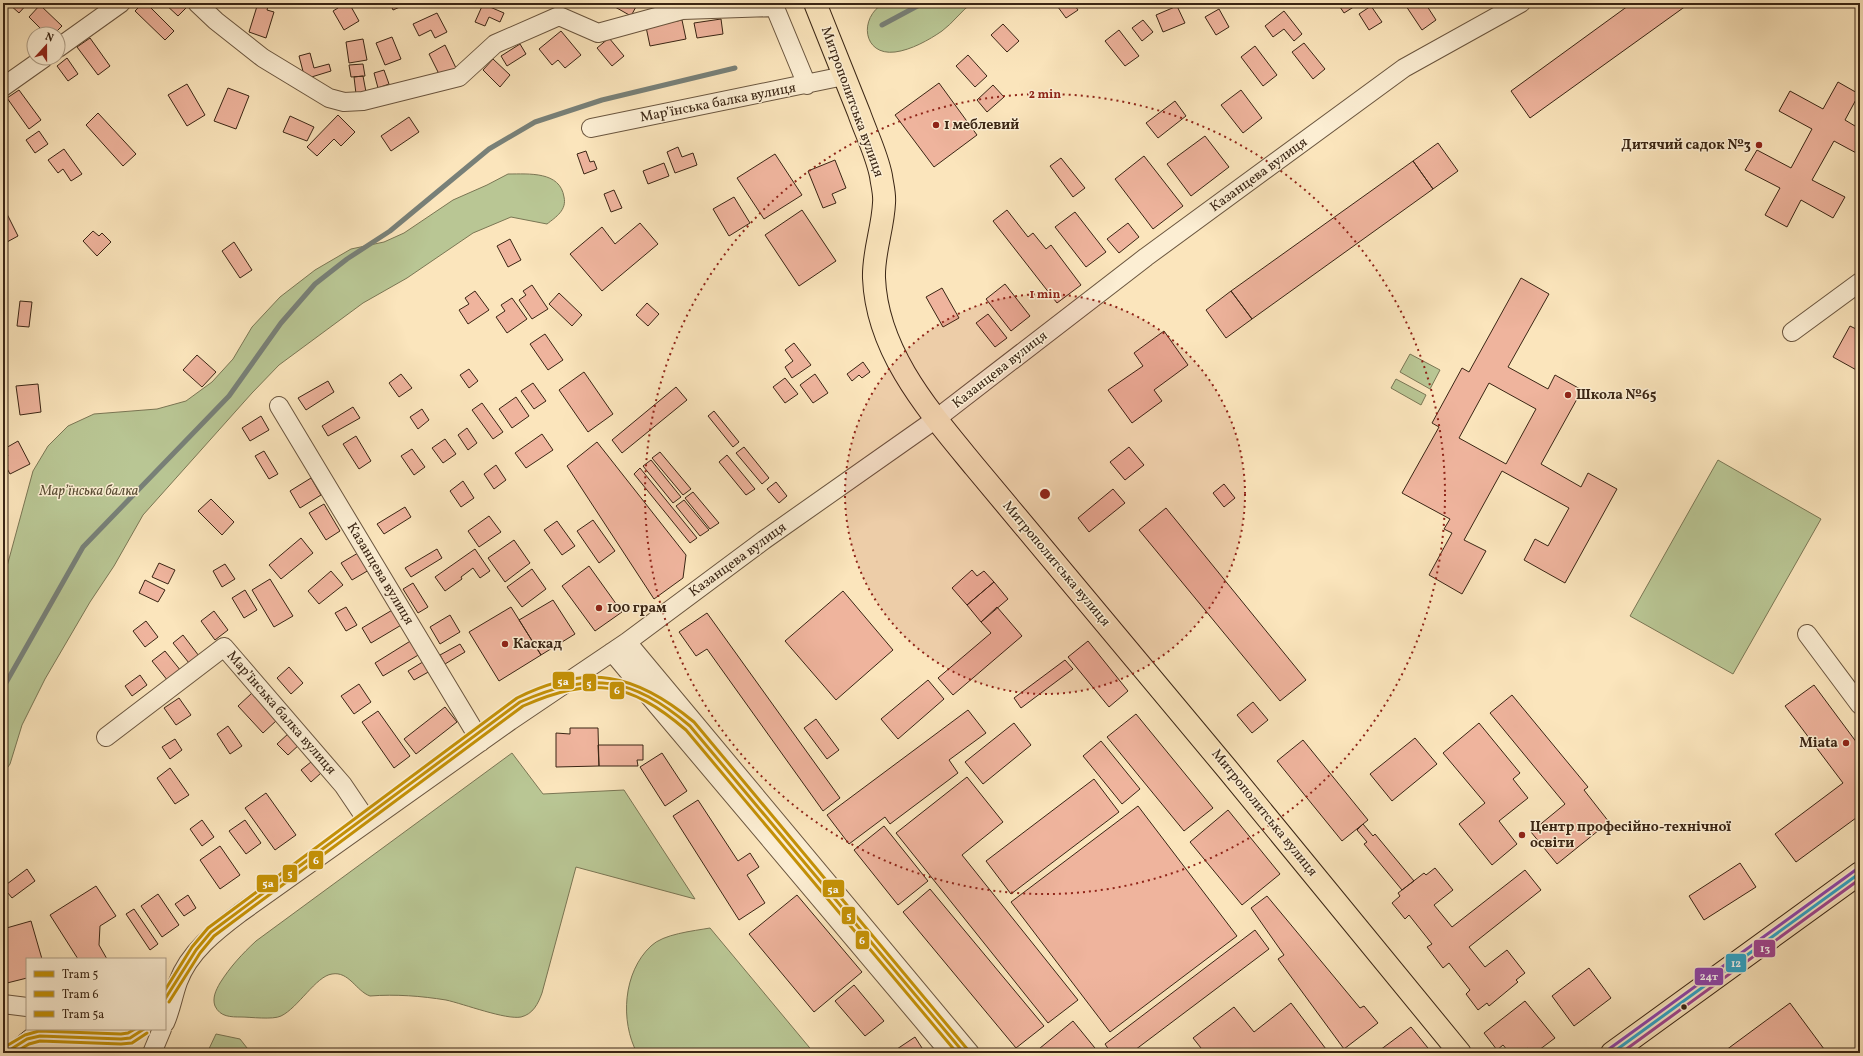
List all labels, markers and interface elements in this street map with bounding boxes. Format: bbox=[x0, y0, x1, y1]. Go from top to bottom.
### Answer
street label: Митрополитська вулиця bbox=[816, 24, 888, 180]
north arrow bbox=[26, 26, 66, 66]
text: N bbox=[43, 30, 55, 46]
street label: Мар’їнська балка вулиця bbox=[638, 79, 798, 127]
text: 2 min bbox=[1029, 87, 1061, 103]
place label: 1 меблевий bbox=[944, 116, 1019, 135]
marker: 1 меблевий bbox=[931, 120, 941, 130]
street label: Казанцева вулиця bbox=[1206, 133, 1312, 217]
place label: Дитячий садок №3 bbox=[1621, 136, 1751, 155]
marker: Дитячий садок №3 bbox=[1754, 140, 1764, 150]
text: 1 min bbox=[1030, 287, 1061, 303]
street label: Казанцева вулиця bbox=[948, 327, 1052, 413]
place label: Школа №65 bbox=[1576, 386, 1657, 405]
marker: Школа №65 bbox=[1563, 390, 1573, 400]
park label: Мар’їнська балка bbox=[39, 482, 139, 501]
centre of rings bbox=[1038, 487, 1052, 501]
street label: Митрополитська вулиця bbox=[998, 497, 1114, 631]
street label: Казанцева вулиця bbox=[685, 518, 791, 602]
street label: Казанцева вулиця bbox=[342, 519, 418, 629]
place label: 100 грам bbox=[607, 599, 667, 618]
marker: 100 грам bbox=[594, 603, 604, 613]
place label: Каскад bbox=[513, 635, 562, 654]
marker: Каскад bbox=[500, 639, 510, 649]
street label: Мар’їнська балка вулиця bbox=[222, 647, 340, 779]
line badge: 5а bbox=[552, 671, 575, 690]
line badge: 5 bbox=[582, 673, 597, 692]
text: 5а bbox=[557, 675, 569, 690]
text: 5 bbox=[586, 677, 592, 692]
line badge: 6 bbox=[609, 681, 625, 700]
text: 6 bbox=[614, 684, 620, 699]
place label: Miata bbox=[1799, 734, 1838, 753]
marker: Miata bbox=[1841, 738, 1851, 748]
street label: Митрополитська вулиця bbox=[1207, 745, 1321, 881]
place label: Центр професійно-технічної освіти bbox=[1530, 818, 1731, 853]
marker: Центр професійно-технічної освіти bbox=[1517, 830, 1527, 840]
line badge: 6 bbox=[308, 850, 324, 870]
text: 6 bbox=[313, 854, 319, 869]
line badge: 5 bbox=[282, 864, 298, 883]
text: 5 bbox=[287, 867, 293, 882]
line badge: 5а bbox=[256, 874, 279, 893]
text: 5а bbox=[262, 877, 274, 892]
line badge: 5а bbox=[822, 879, 845, 898]
text: 5а bbox=[827, 883, 839, 898]
line badge: 5 bbox=[841, 906, 856, 925]
text: 5 bbox=[846, 909, 852, 924]
line badge: 6 bbox=[855, 930, 870, 950]
text: 6 bbox=[859, 934, 865, 949]
line badge: 13 bbox=[1753, 939, 1776, 958]
text: 13 bbox=[1760, 942, 1770, 957]
line badge: 12 bbox=[1725, 953, 1747, 973]
text: 12 bbox=[1731, 957, 1741, 972]
legend bbox=[26, 958, 166, 1030]
text: Tram 5 bbox=[62, 967, 99, 983]
line badge: 24т bbox=[1694, 967, 1724, 986]
text: 24т bbox=[1700, 970, 1718, 985]
text: Tram 6 bbox=[62, 987, 99, 1003]
unlabelled marker bbox=[1679, 1002, 1689, 1012]
text: Tram 5а bbox=[62, 1007, 104, 1023]

